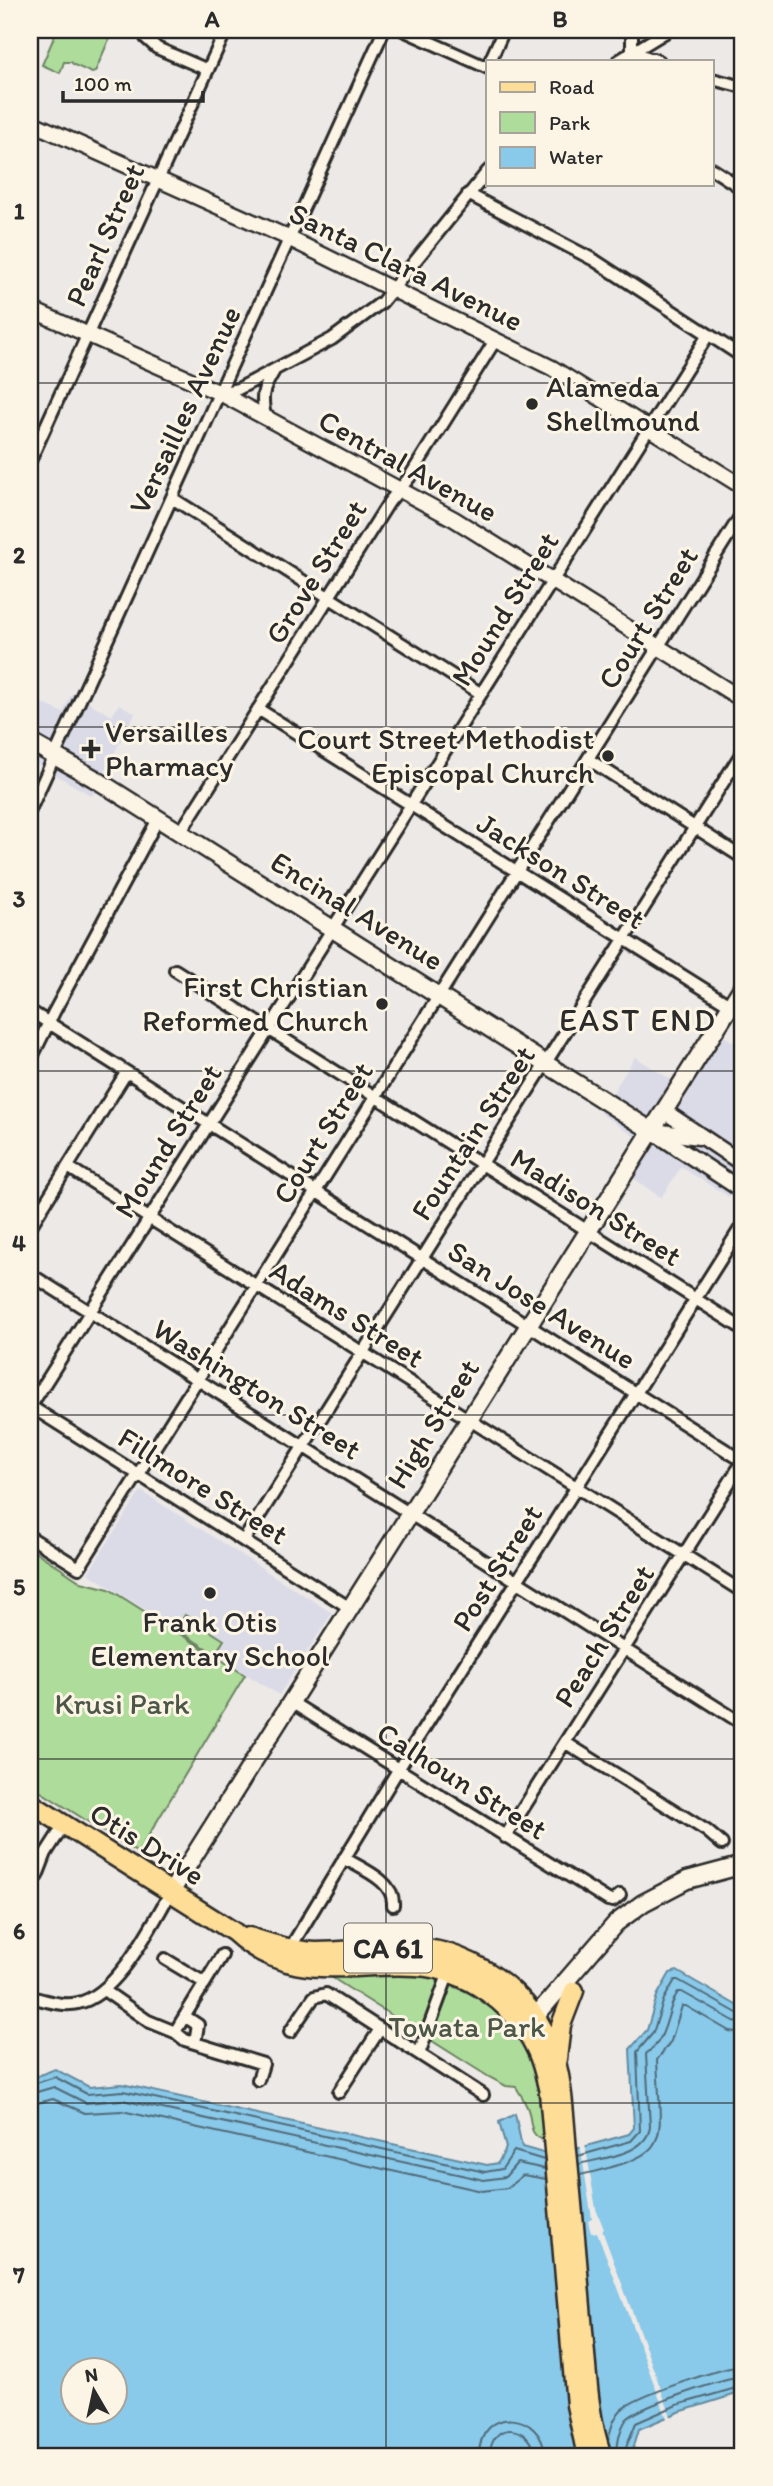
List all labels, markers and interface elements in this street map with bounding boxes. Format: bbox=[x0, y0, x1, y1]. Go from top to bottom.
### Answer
text: A bbox=[204, 5, 220, 33]
text: B bbox=[553, 5, 568, 33]
scale bar bbox=[63, 60, 203, 104]
legend bbox=[486, 60, 714, 186]
text: 100 m bbox=[74, 71, 132, 96]
text: Road bbox=[549, 74, 595, 99]
text: Park bbox=[549, 110, 591, 135]
text: Water bbox=[549, 144, 603, 169]
street label: Pearl Street bbox=[57, 158, 152, 312]
street label: Santa Clara Avenue bbox=[283, 194, 529, 339]
text: 1 bbox=[14, 197, 25, 225]
street label: Versailles Avenue bbox=[120, 300, 249, 520]
place label: Alameda Shellmound bbox=[546, 368, 700, 439]
marker: Alameda Shellmound bbox=[524, 396, 540, 412]
street label: Central Avenue bbox=[312, 401, 504, 530]
street label: Grove Street bbox=[257, 493, 374, 651]
street label: Mound Street bbox=[443, 525, 567, 693]
street label: Court Street bbox=[589, 540, 706, 696]
text: 2 bbox=[13, 541, 26, 569]
place label: Versailles Pharmacy bbox=[105, 713, 233, 784]
place label: Court Street Methodist Episcopal Church bbox=[297, 720, 594, 791]
marker: Versailles Pharmacy bbox=[83, 741, 99, 757]
marker: Court Street Methodist Episcopal Church bbox=[600, 748, 616, 764]
street label: Jackson Street bbox=[470, 804, 652, 937]
street label: Encinal Avenue bbox=[264, 843, 451, 978]
text: 3 bbox=[13, 885, 26, 913]
place label: First Christian Reformed Church bbox=[142, 968, 368, 1039]
marker: First Christian Reformed Church bbox=[374, 996, 390, 1012]
district label: EAST END bbox=[559, 1001, 717, 1039]
street label: Fountain Street bbox=[402, 1038, 543, 1227]
street label: Court Street bbox=[264, 1055, 381, 1211]
street label: Mound Street bbox=[106, 1057, 230, 1225]
street label: Madison Street bbox=[504, 1139, 689, 1274]
text: 4 bbox=[12, 1229, 26, 1257]
street label: San Jose Avenue bbox=[441, 1232, 643, 1377]
street label: Adams Street bbox=[263, 1251, 431, 1376]
street label: Washington Street bbox=[146, 1310, 368, 1467]
street label: High Street bbox=[378, 1352, 487, 1495]
street label: Fillmore Street bbox=[111, 1419, 295, 1553]
street label: Post Street bbox=[443, 1497, 550, 1638]
street label: Peach Street bbox=[545, 1558, 662, 1714]
text: 5 bbox=[13, 1573, 25, 1601]
marker: Frank Otis Elementary School bbox=[202, 1585, 218, 1601]
place label: Frank Otis Elementary School bbox=[90, 1603, 330, 1674]
park label: Krusi Park bbox=[54, 1685, 190, 1722]
street label: Calhoun Street bbox=[370, 1714, 554, 1848]
street label: Otis Drive bbox=[83, 1794, 212, 1893]
text: 6 bbox=[13, 1917, 25, 1945]
road number: CA 61 bbox=[344, 1924, 432, 1972]
park label: Towata Park bbox=[388, 2008, 546, 2045]
text: 7 bbox=[12, 2261, 25, 2289]
north arrow bbox=[60, 2356, 130, 2426]
text: N bbox=[83, 2362, 100, 2387]

